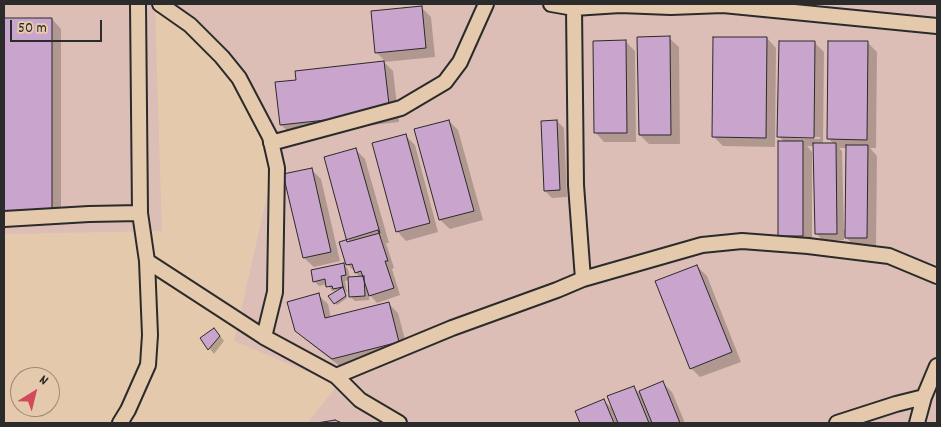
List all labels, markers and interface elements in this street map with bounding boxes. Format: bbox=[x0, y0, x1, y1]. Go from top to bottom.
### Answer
scale bar bbox=[12, 10, 105, 42]
text: 50 m bbox=[18, 18, 47, 40]
north arrow bbox=[10, 367, 60, 417]
text: N bbox=[35, 371, 52, 391]

